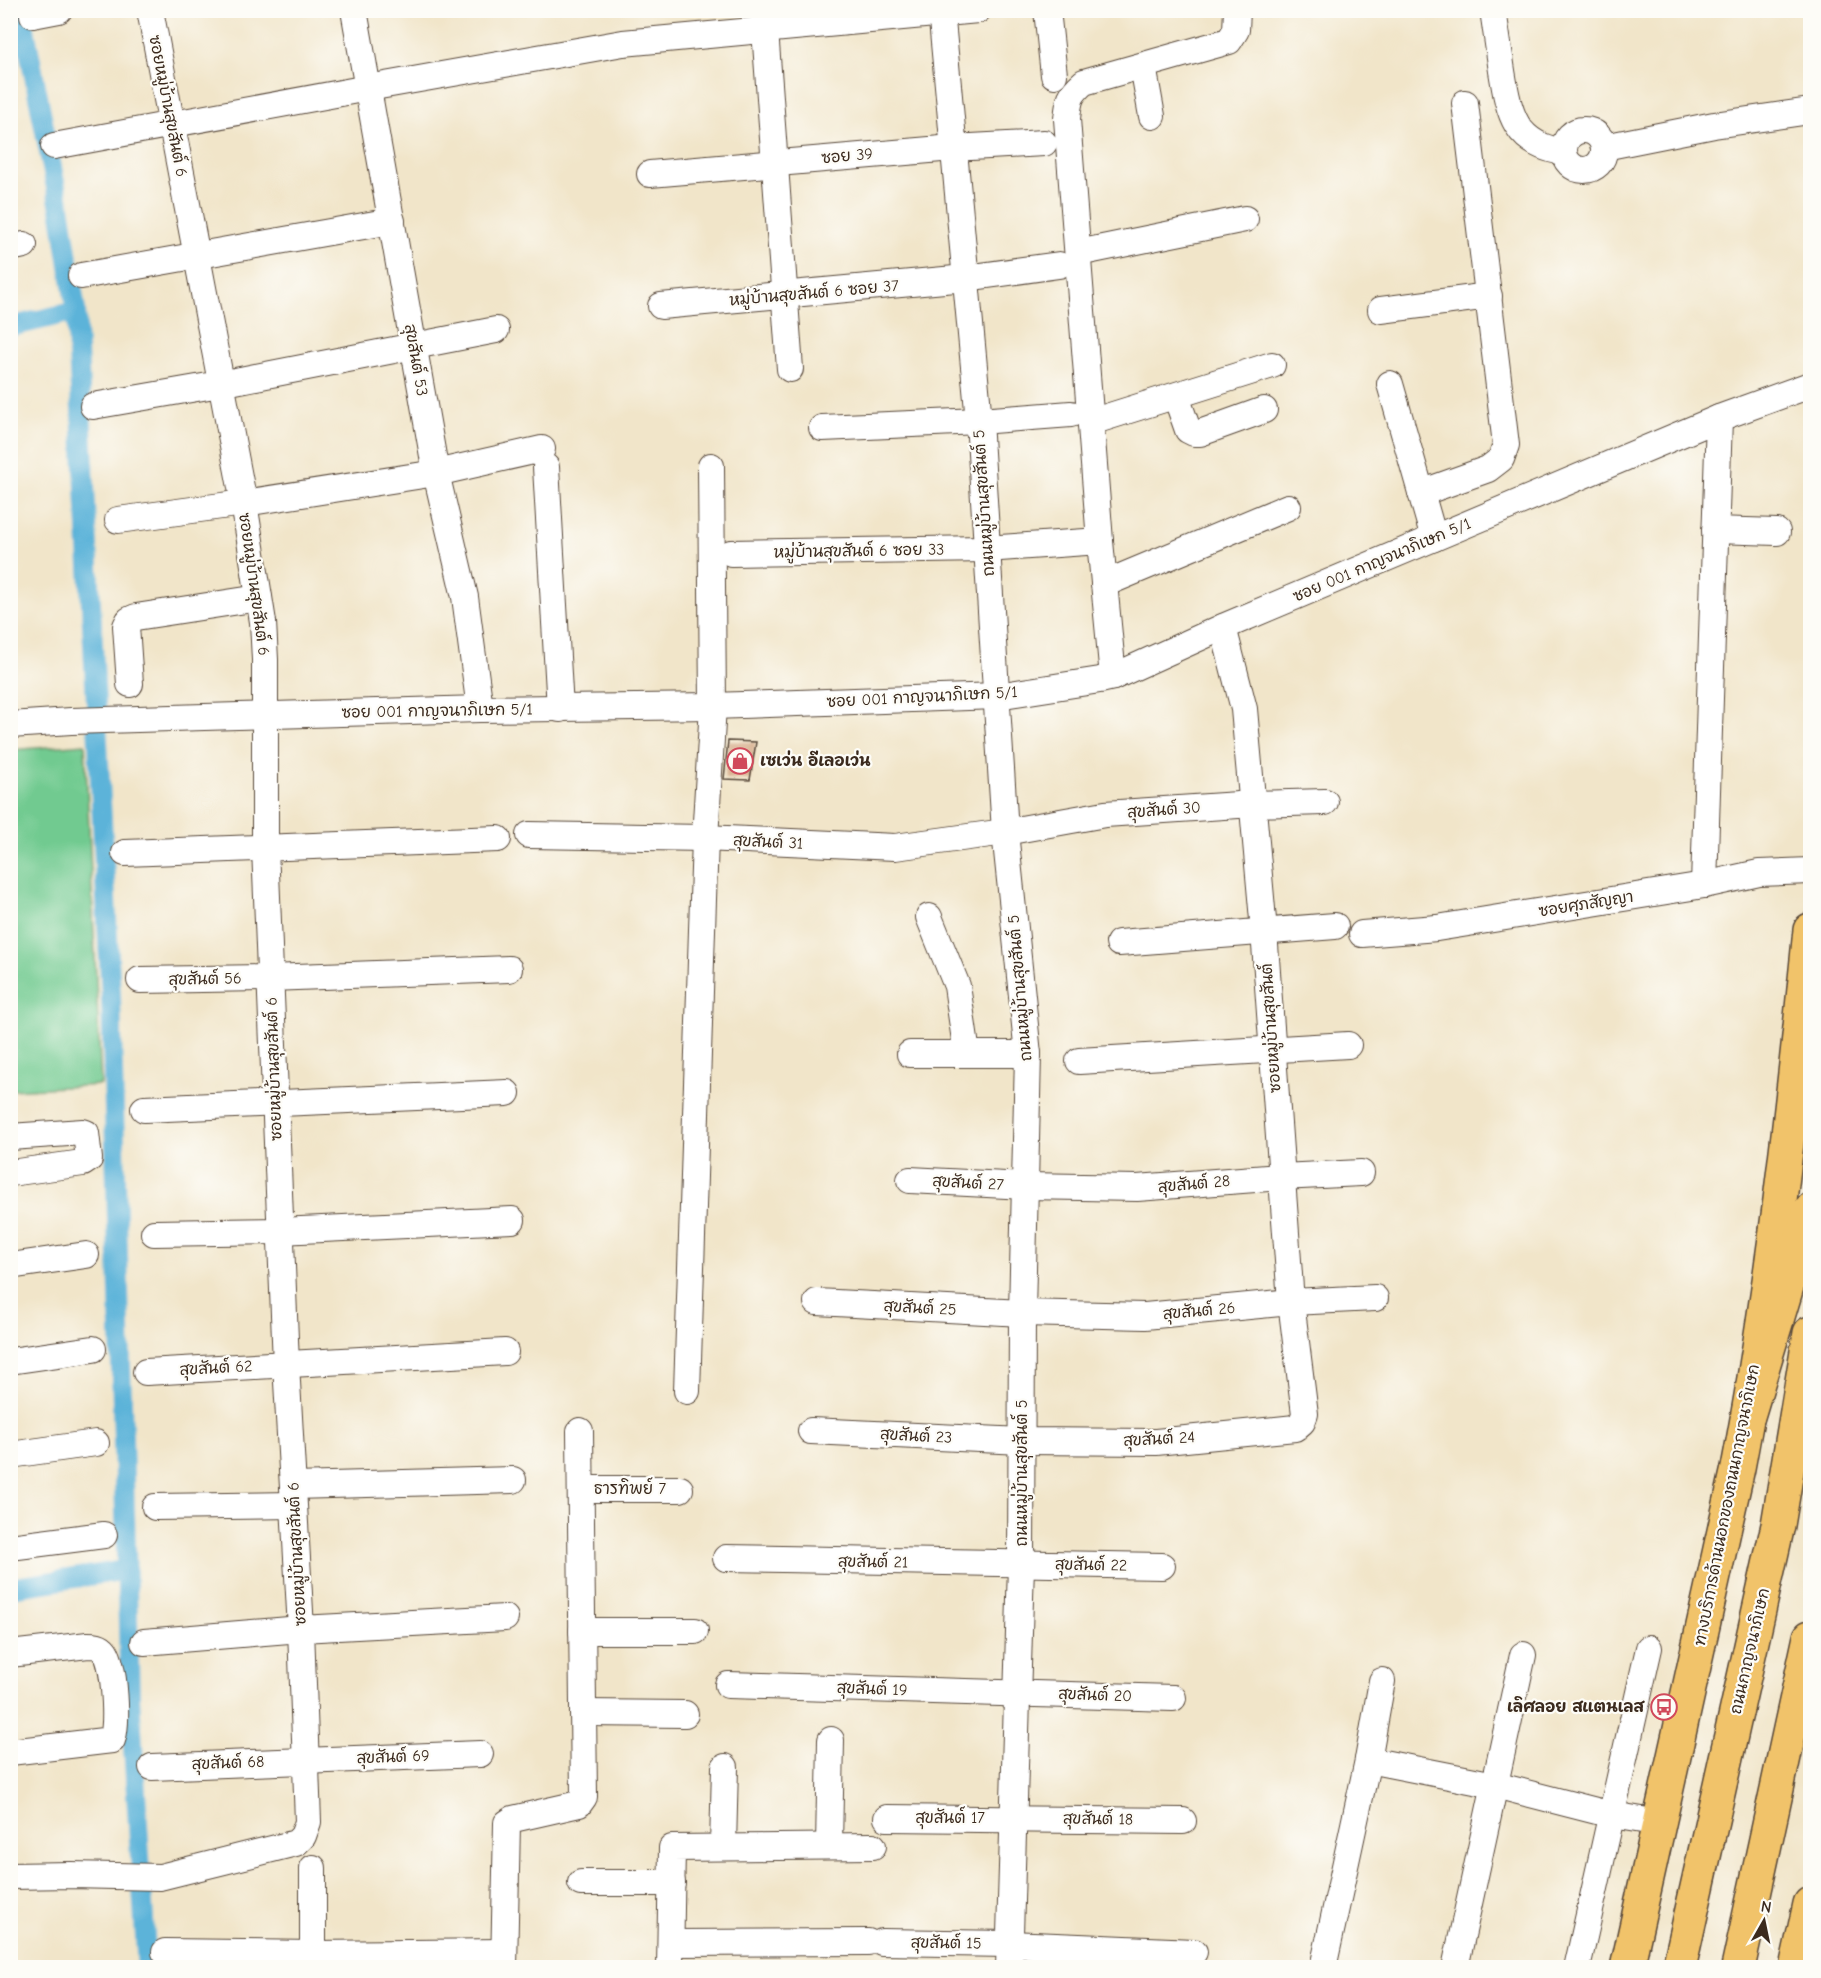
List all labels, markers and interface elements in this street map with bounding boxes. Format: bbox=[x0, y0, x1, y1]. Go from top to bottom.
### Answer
street label: ซอยหมู่บ้านสุขสันต์ 6 bbox=[142, 33, 194, 179]
street label: ซอย 39 bbox=[820, 145, 874, 167]
street label: หมู่บ้านสุขสันต์ 6 ซอย 37 bbox=[728, 274, 900, 312]
street label: สุขสันต์ 53 bbox=[398, 322, 434, 398]
street label: ถนนหมู่บ้านสุขสันต์ 5 bbox=[967, 429, 1001, 577]
street label: ซอยหมู่บ้านสุขสันต์ 6 bbox=[232, 511, 276, 657]
street label: ซอย 001 กาญจนาภิเษก 5/1 bbox=[1290, 512, 1474, 606]
street label: หมู่บ้านสุขสันต์ 6 ซอย 33 bbox=[773, 538, 945, 564]
street label: ซอย 001 กาญจนาภิเษก 5/1 bbox=[826, 681, 1018, 711]
street label: ซอย 001 กาญจนาภิเษก 5/1 bbox=[341, 698, 533, 722]
shop icon: เซเว่น อีเลอเว่น bbox=[725, 746, 755, 776]
place label: เซเว่น อีเลอเว่น bbox=[760, 750, 871, 770]
street label: สุขสันต์ 30 bbox=[1126, 795, 1202, 825]
street label: สุขสันต์ 31 bbox=[732, 828, 804, 856]
street label: ซอยศุภสัญญา bbox=[1537, 886, 1635, 923]
street label: ถนนหมู่บ้านสุขสันต์ 5 bbox=[1002, 914, 1038, 1062]
street label: ซอยหมู่บ้านสุขสันต์ bbox=[1254, 962, 1288, 1094]
street label: สุขสันต์ 56 bbox=[168, 966, 242, 992]
street label: ซอยหมู่บ้านสุขสันต์ 6 bbox=[259, 997, 289, 1141]
street label: สุขสันต์ 27 bbox=[932, 1169, 1005, 1197]
street label: สุขสันต์ 28 bbox=[1157, 1169, 1231, 1199]
street label: สุขสันต์ 25 bbox=[883, 1294, 957, 1322]
street label: สุขสันต์ 26 bbox=[1162, 1296, 1236, 1326]
street label: สุขสันต์ 62 bbox=[179, 1354, 253, 1382]
street label: ทางบริการด้านนอกของถนนกาญจนาภิเษก bbox=[1689, 1362, 1763, 1647]
street label: ถนนหมู่บ้านสุขสันต์ 5 bbox=[1010, 1399, 1034, 1547]
street label: สุขสันต์ 23 bbox=[879, 1422, 953, 1450]
street label: สุขสันต์ 24 bbox=[1122, 1425, 1196, 1453]
street label: ธารทิพย์ 7 bbox=[594, 1477, 666, 1498]
street label: ซอยหมู่บ้านสุขสันต์ 6 bbox=[281, 1481, 313, 1627]
street label: สุขสันต์ 21 bbox=[838, 1549, 908, 1575]
street label: สุขสันต์ 22 bbox=[1055, 1552, 1127, 1578]
street label: ถนนกาญจนาภิเษก bbox=[1725, 1586, 1773, 1716]
street label: สุขสันต์ 19 bbox=[836, 1676, 908, 1702]
street label: สุขสันต์ 20 bbox=[1058, 1682, 1132, 1708]
bus stop icon: เลิศลอย สแตนเลส bbox=[1649, 1692, 1679, 1722]
place label: เลิศลอย สแตนเลส bbox=[1507, 1696, 1646, 1716]
street label: สุขสันต์ 69 bbox=[356, 1744, 430, 1770]
street label: สุขสันต์ 68 bbox=[191, 1750, 265, 1776]
street label: สุขสันต์ 17 bbox=[915, 1806, 985, 1830]
street label: สุขสันต์ 18 bbox=[1063, 1806, 1133, 1832]
north arrow bbox=[1734, 1891, 1794, 1951]
text: N bbox=[1760, 1897, 1773, 1917]
street label: สุขสันต์ 15 bbox=[910, 1930, 982, 1956]

